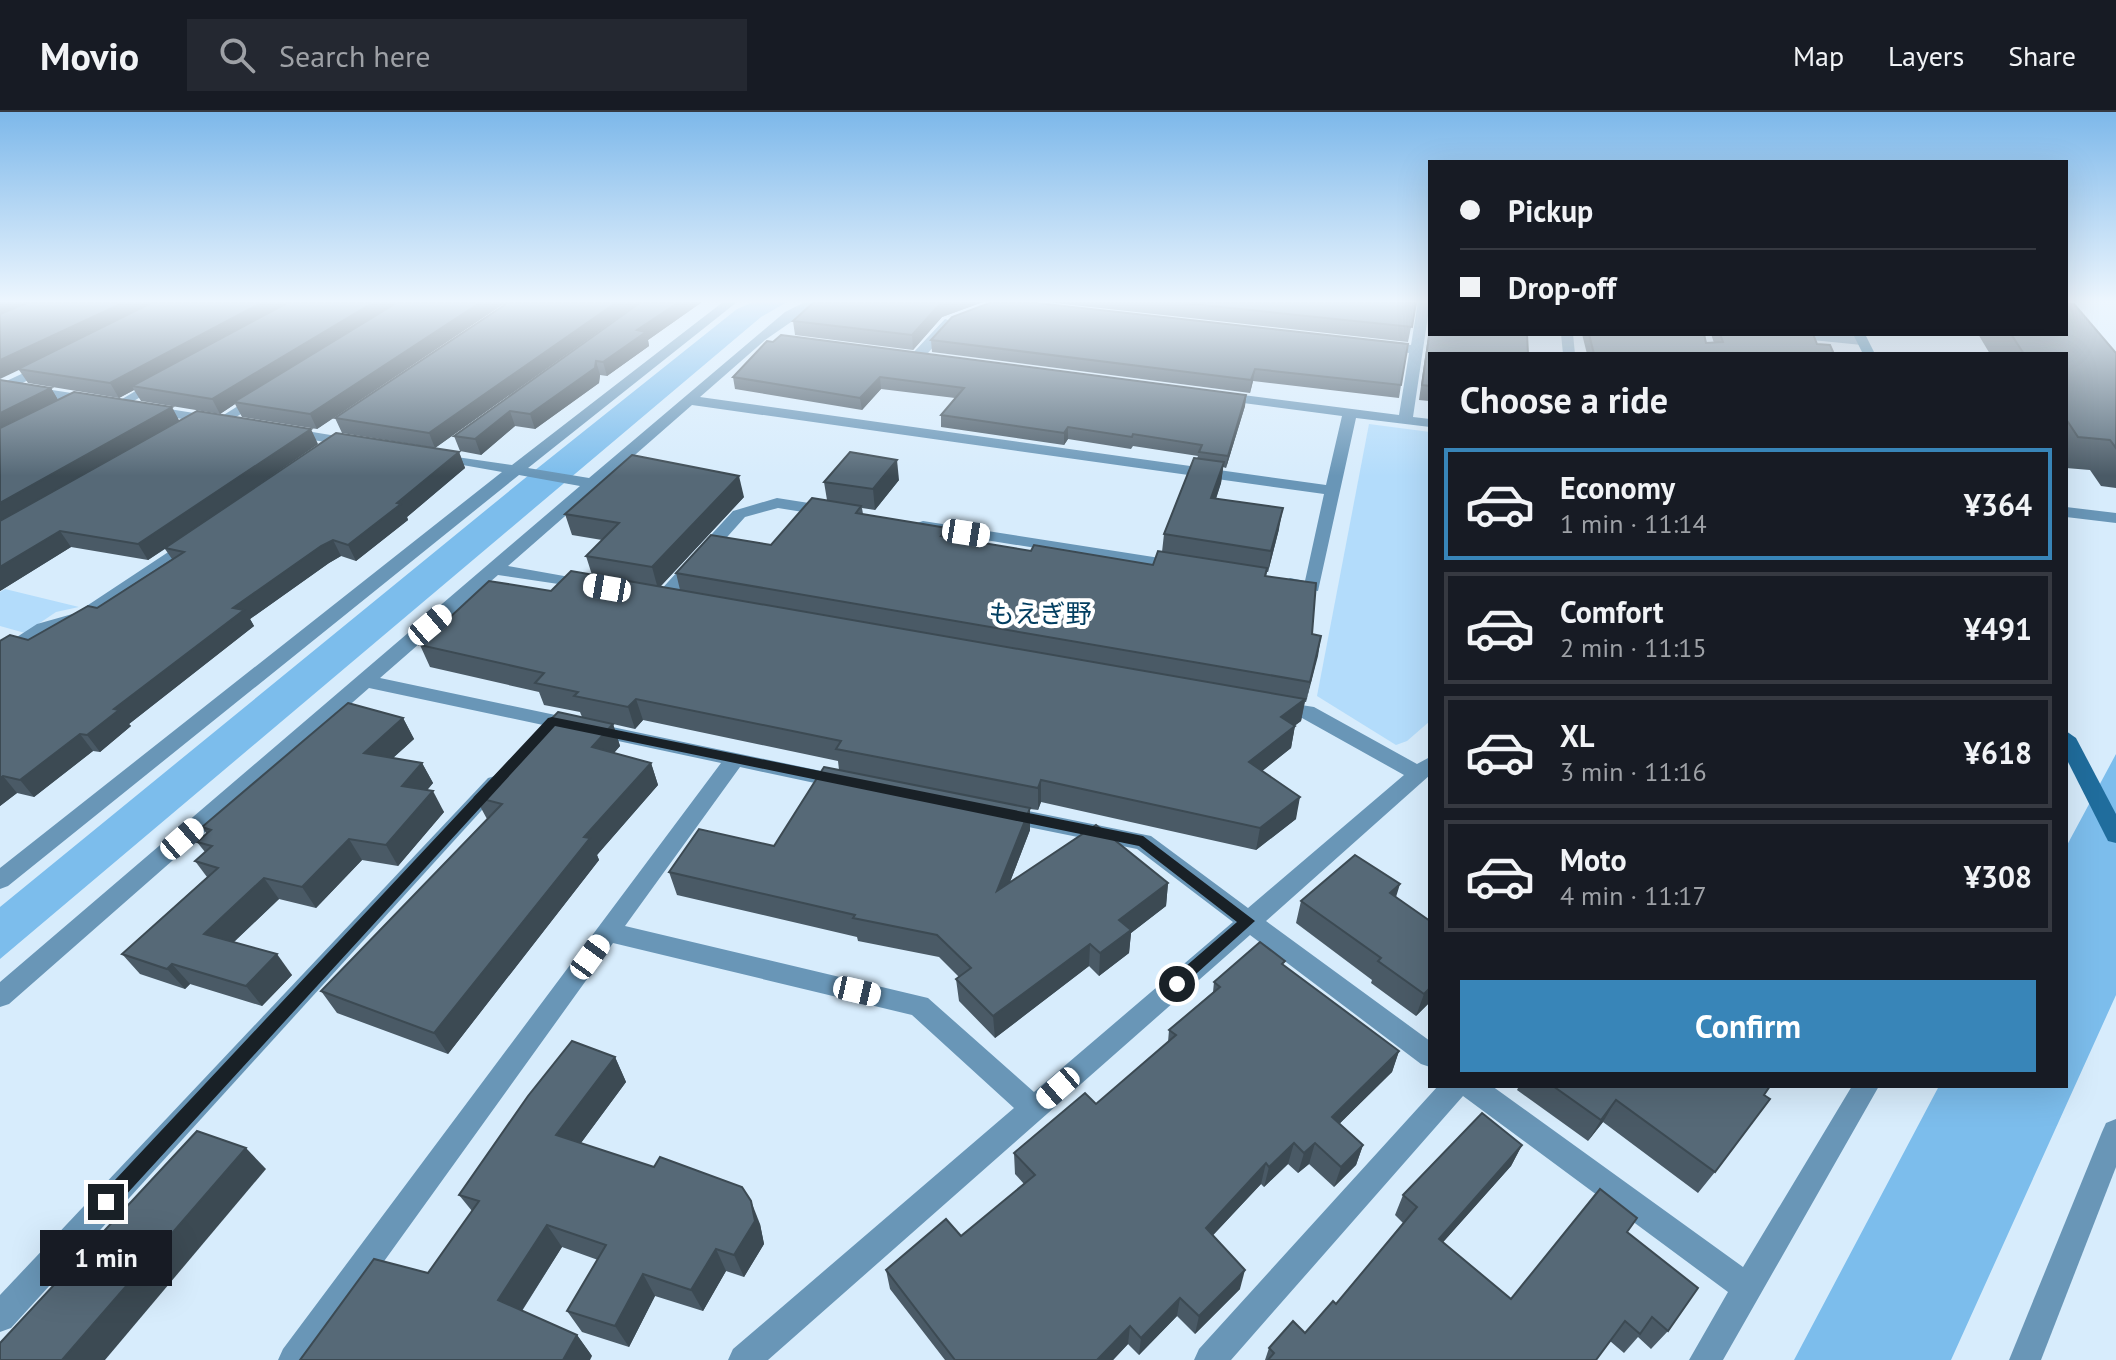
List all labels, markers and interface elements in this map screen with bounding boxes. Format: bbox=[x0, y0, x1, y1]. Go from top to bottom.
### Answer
search box bbox=[187, 19, 747, 91]
text: Movio bbox=[40, 31, 139, 80]
icon: search bbox=[215, 33, 259, 77]
text: Search here bbox=[279, 36, 430, 75]
text: Map bbox=[1793, 37, 1844, 74]
text: Layers bbox=[1888, 37, 1964, 74]
text: Share bbox=[2008, 37, 2076, 74]
text: Pickup bbox=[1508, 191, 1593, 230]
text: Drop-off bbox=[1508, 268, 1616, 307]
text: Choose a ride bbox=[1460, 376, 1668, 423]
icon: car bbox=[1464, 468, 1536, 540]
text: Economy bbox=[1560, 468, 1675, 507]
text: ¥364 bbox=[1964, 485, 2032, 524]
text: 1 min · 11:14 bbox=[1560, 507, 1707, 540]
car bbox=[940, 517, 992, 549]
car bbox=[581, 572, 633, 604]
icon: car bbox=[1464, 592, 1536, 664]
text: Comfort bbox=[1560, 592, 1663, 631]
district label: もえぎ野 bbox=[988, 597, 1092, 630]
car bbox=[404, 600, 456, 650]
text: ¥491 bbox=[1964, 609, 2032, 648]
text: 2 min · 11:15 bbox=[1560, 631, 1707, 664]
icon: car bbox=[1464, 716, 1536, 788]
text: XL bbox=[1560, 716, 1594, 755]
text: ¥618 bbox=[1964, 733, 2032, 772]
text: 3 min · 11:16 bbox=[1560, 755, 1707, 788]
car bbox=[156, 814, 208, 864]
icon: car bbox=[1464, 840, 1536, 912]
text: Moto bbox=[1560, 840, 1627, 879]
text: ¥308 bbox=[1964, 857, 2032, 896]
text: 4 min · 11:17 bbox=[1560, 879, 1707, 912]
car bbox=[566, 931, 614, 983]
route start bbox=[1159, 966, 1195, 1002]
car bbox=[831, 974, 883, 1008]
button: Confirm bbox=[1460, 980, 2036, 1072]
car bbox=[1032, 1063, 1084, 1113]
route end bbox=[88, 1184, 124, 1220]
callout: 1 min bbox=[40, 1230, 172, 1286]
text: 1 min bbox=[74, 1241, 138, 1274]

